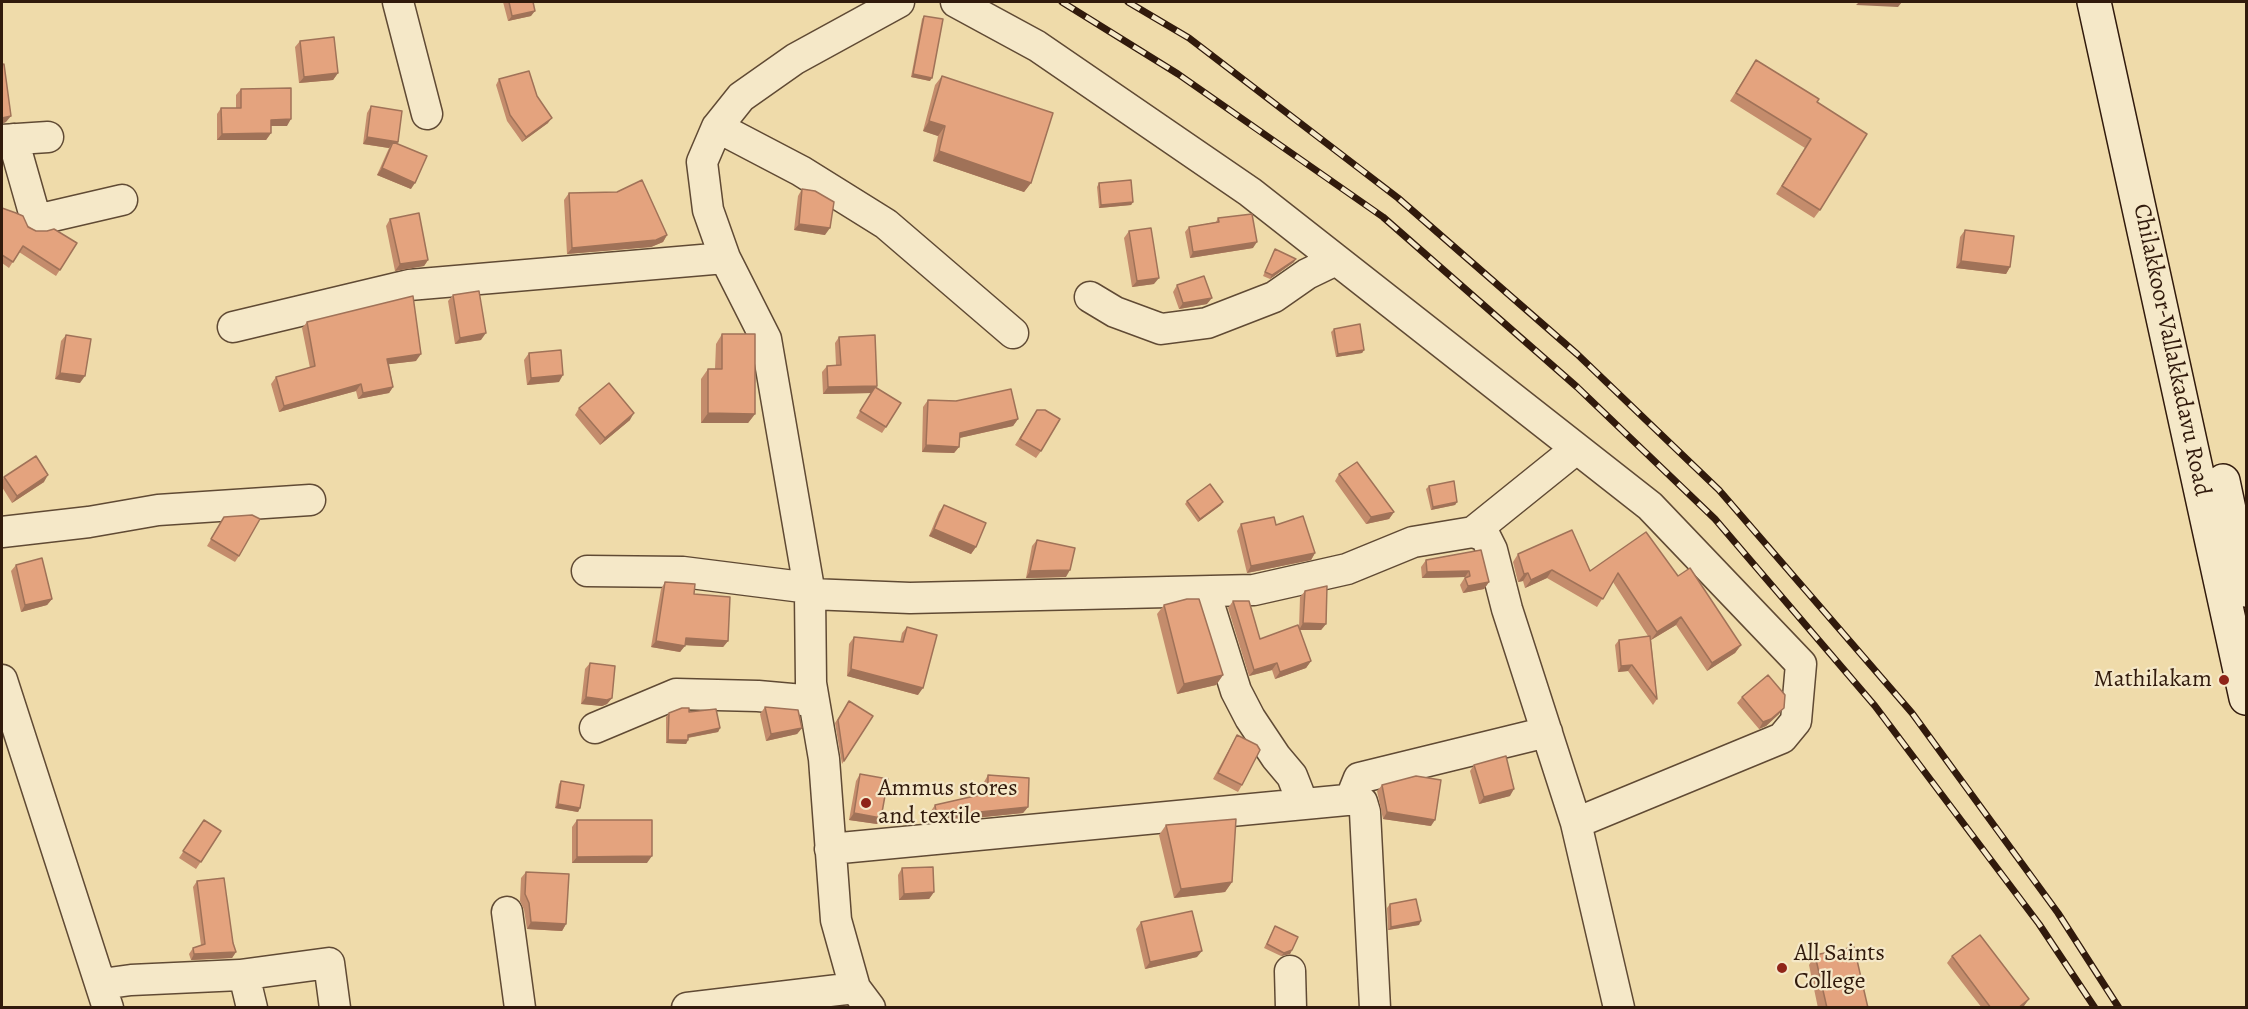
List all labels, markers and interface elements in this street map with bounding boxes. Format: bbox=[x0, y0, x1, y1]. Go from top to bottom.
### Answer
street label: Chilakkoor-Vallakkadavu Road bbox=[2126, 201, 2216, 499]
place label: Mathilakam bbox=[2094, 666, 2212, 694]
marker: Mathilakam bbox=[2217, 673, 2231, 687]
place label: Ammus stores and textile bbox=[878, 775, 1018, 831]
marker: Ammus stores and textile bbox=[859, 796, 873, 810]
place label: All Saints College bbox=[1794, 940, 1885, 996]
marker: All Saints College bbox=[1775, 961, 1789, 975]

